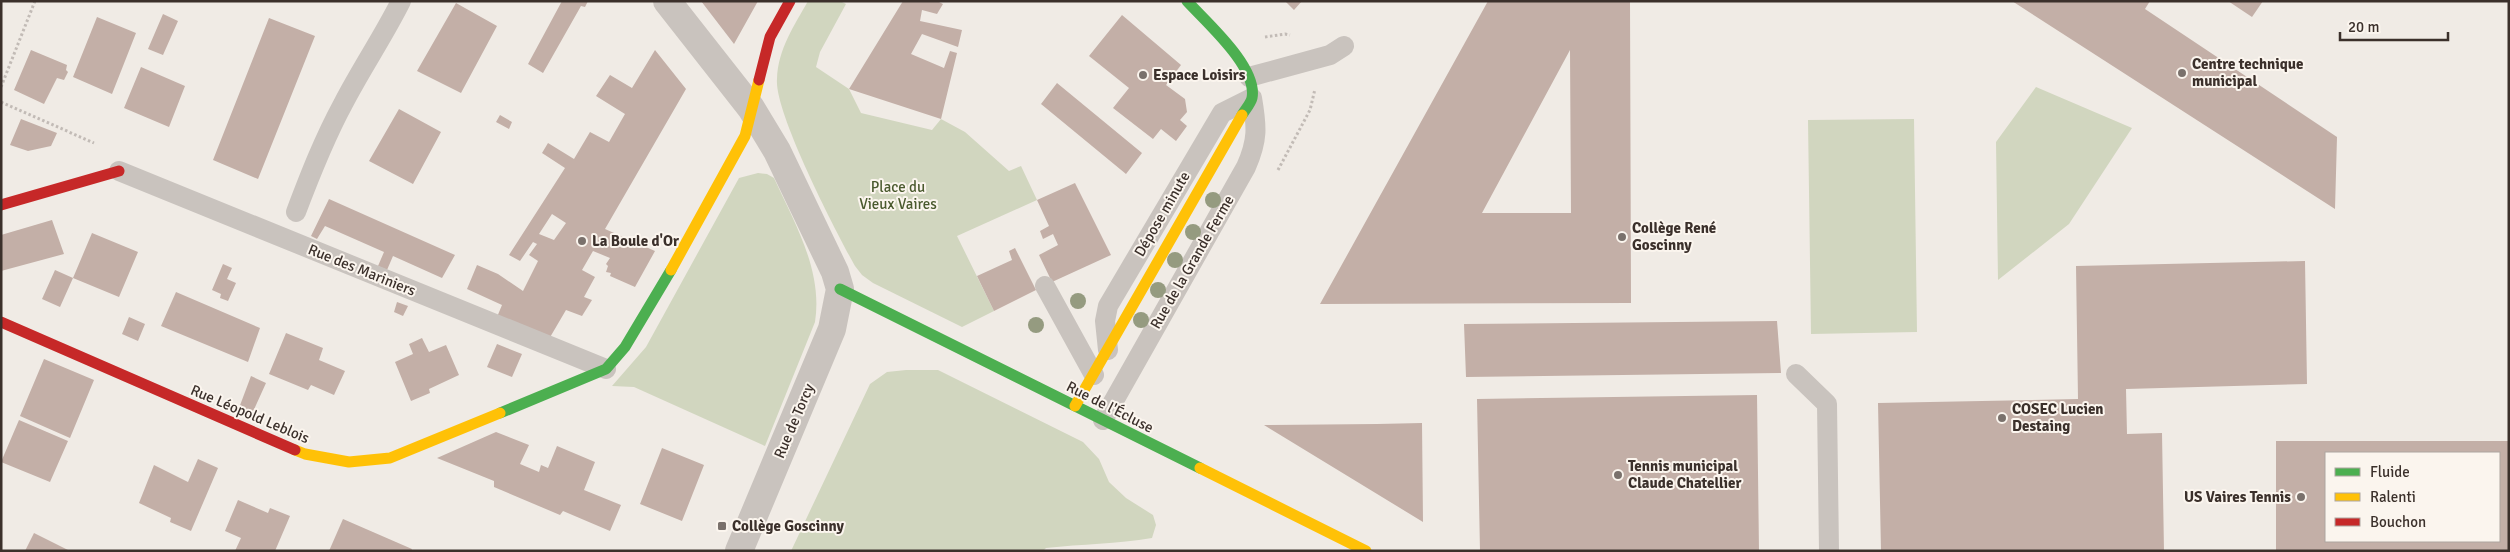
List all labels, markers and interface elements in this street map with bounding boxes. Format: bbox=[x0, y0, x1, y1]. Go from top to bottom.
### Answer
scale bar bbox=[2340, 10, 2448, 42]
text: 20 m bbox=[2348, 18, 2379, 36]
place label: Centre technique municipal bbox=[2192, 55, 2303, 90]
place label: Espace Loisirs bbox=[1153, 66, 1246, 84]
marker: Centre technique municipal bbox=[2176, 67, 2188, 79]
marker: Espace Loisirs bbox=[1137, 69, 1149, 81]
street label: Dépose minute bbox=[1130, 168, 1194, 260]
park label: Place du Vieux Vaires bbox=[859, 178, 937, 213]
street label: Rue de la Grande Ferme bbox=[1146, 192, 1238, 332]
place label: Collège René Goscinny bbox=[1632, 219, 1716, 254]
marker: Collège René Goscinny bbox=[1616, 231, 1628, 243]
place label: La Boule d'Or bbox=[592, 232, 679, 250]
marker: La Boule d'Or bbox=[576, 235, 588, 247]
street label: Rue des Mariniers bbox=[306, 240, 419, 300]
street label: Rue de l'Écluse bbox=[1063, 376, 1157, 437]
street label: Rue Léopold Leblois bbox=[188, 381, 312, 447]
street label: Rue de Torcy bbox=[770, 381, 818, 461]
place label: COSEC Lucien Destaing bbox=[2012, 400, 2104, 435]
marker: COSEC Lucien Destaing bbox=[1996, 412, 2008, 424]
legend bbox=[2325, 452, 2500, 542]
place label: Tennis municipal Claude Chatellier bbox=[1628, 457, 1741, 492]
text: Fluide bbox=[2370, 463, 2410, 481]
marker: Tennis municipal Claude Chatellier bbox=[1612, 469, 1624, 481]
place label: US Vaires Tennis bbox=[2184, 488, 2291, 506]
text: Ralenti bbox=[2370, 488, 2416, 506]
marker: US Vaires Tennis bbox=[2295, 491, 2307, 503]
text: Bouchon bbox=[2370, 513, 2426, 531]
place label: Collège Goscinny bbox=[732, 517, 844, 535]
marker: Collège Goscinny bbox=[716, 520, 728, 532]

